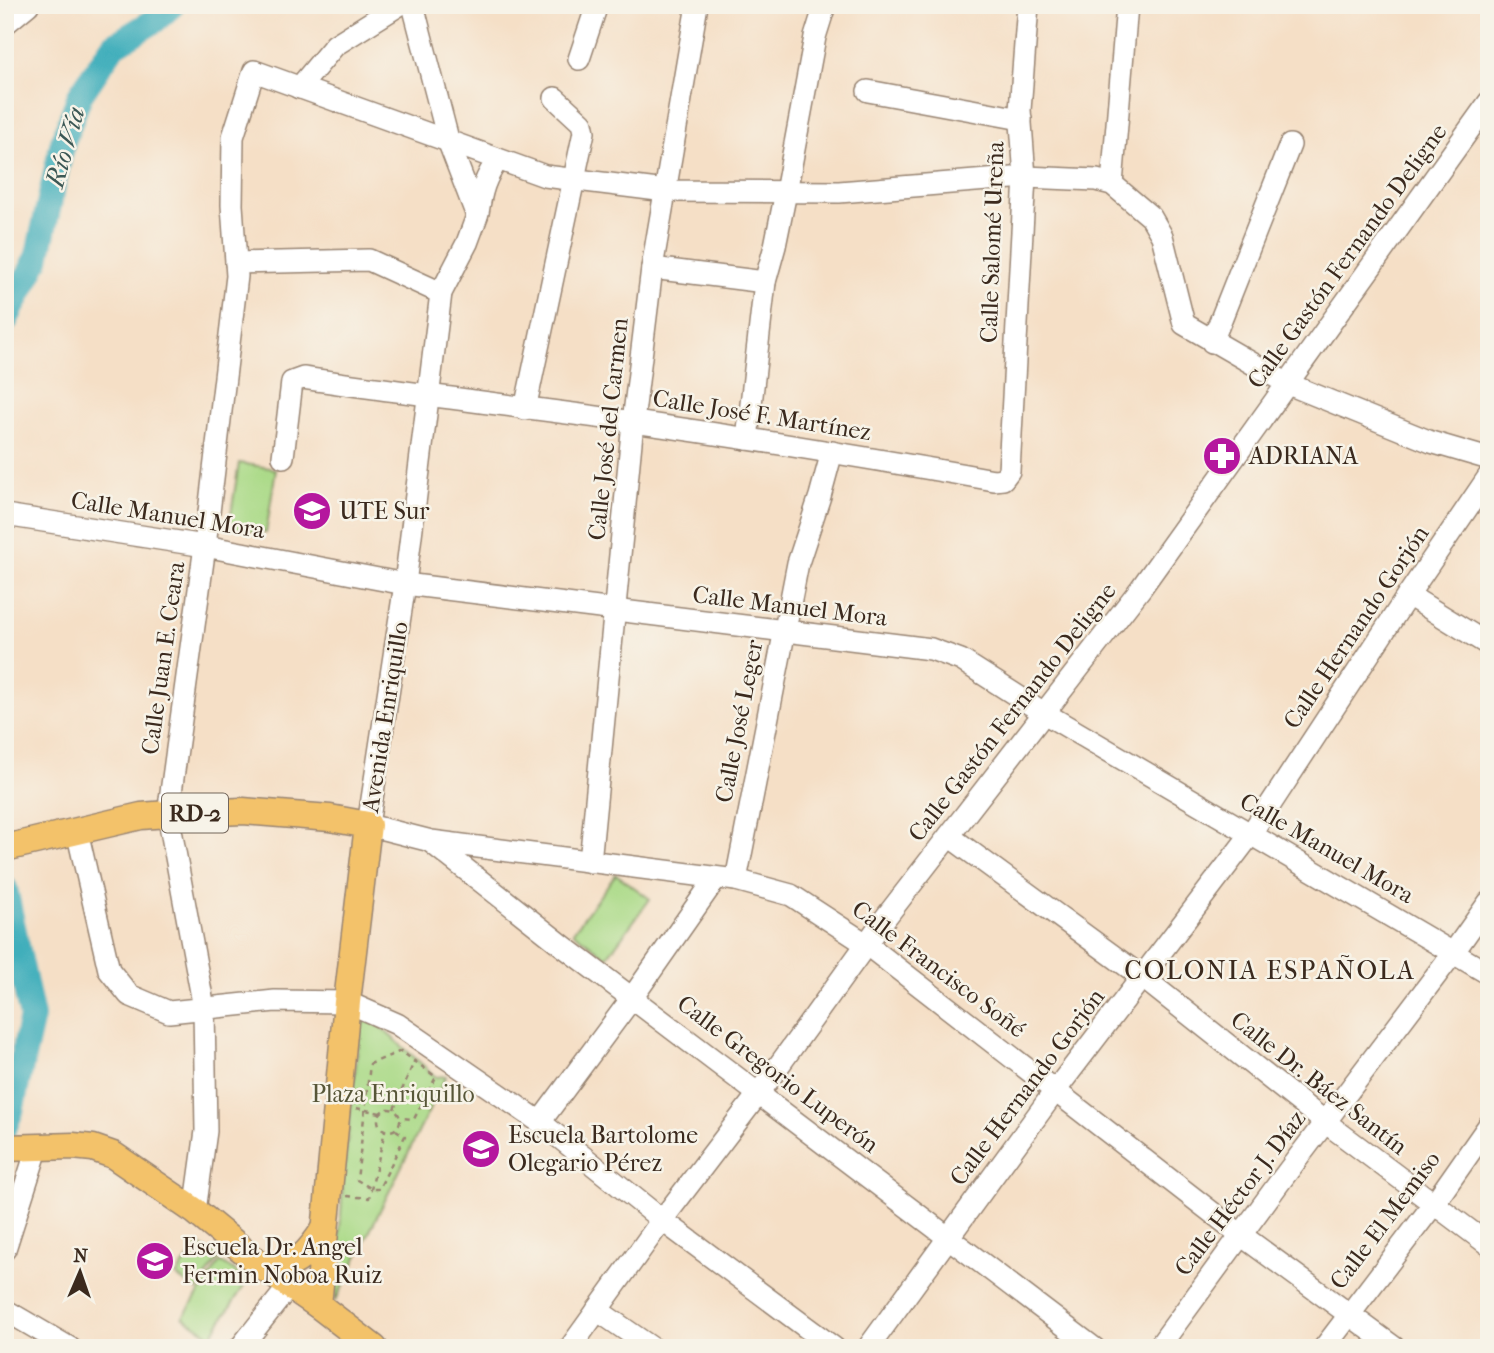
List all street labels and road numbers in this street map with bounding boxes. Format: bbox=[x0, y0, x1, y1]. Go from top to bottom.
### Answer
street label: Calle Gastón Fernando Deligne bbox=[1241, 118, 1453, 394]
street label: Calle Salomé Ureña bbox=[974, 140, 1010, 343]
street label: Calle José del Carmen bbox=[582, 316, 634, 542]
street label: Calle José F. Martínez bbox=[651, 384, 874, 446]
street label: Calle Manuel Mora bbox=[69, 486, 268, 544]
street label: Calle Hernando Gorjón bbox=[1278, 520, 1434, 734]
street label: Calle Juan E. Ceara bbox=[136, 559, 191, 756]
street label: Calle Gastón Fernando Deligne bbox=[902, 577, 1122, 847]
street label: Calle Manuel Mora bbox=[691, 580, 890, 632]
street label: Avenida Enriquillo bbox=[356, 620, 414, 815]
street label: Calle José Leger bbox=[709, 636, 769, 805]
street label: Calle Manuel Mora bbox=[1235, 787, 1420, 910]
road number: RD-2 bbox=[162, 793, 228, 832]
street label: Calle Francisco Soñé bbox=[847, 895, 1031, 1043]
street label: Calle Hernando Gorjón bbox=[944, 983, 1110, 1191]
street label: Calle Gregorio Luperón bbox=[672, 989, 884, 1159]
street label: Calle Dr. Báez Santín bbox=[1225, 1005, 1413, 1161]
street label: Calle Héctor J. Díaz bbox=[1169, 1105, 1312, 1281]
street label: Calle El Memiso bbox=[1324, 1146, 1446, 1294]

